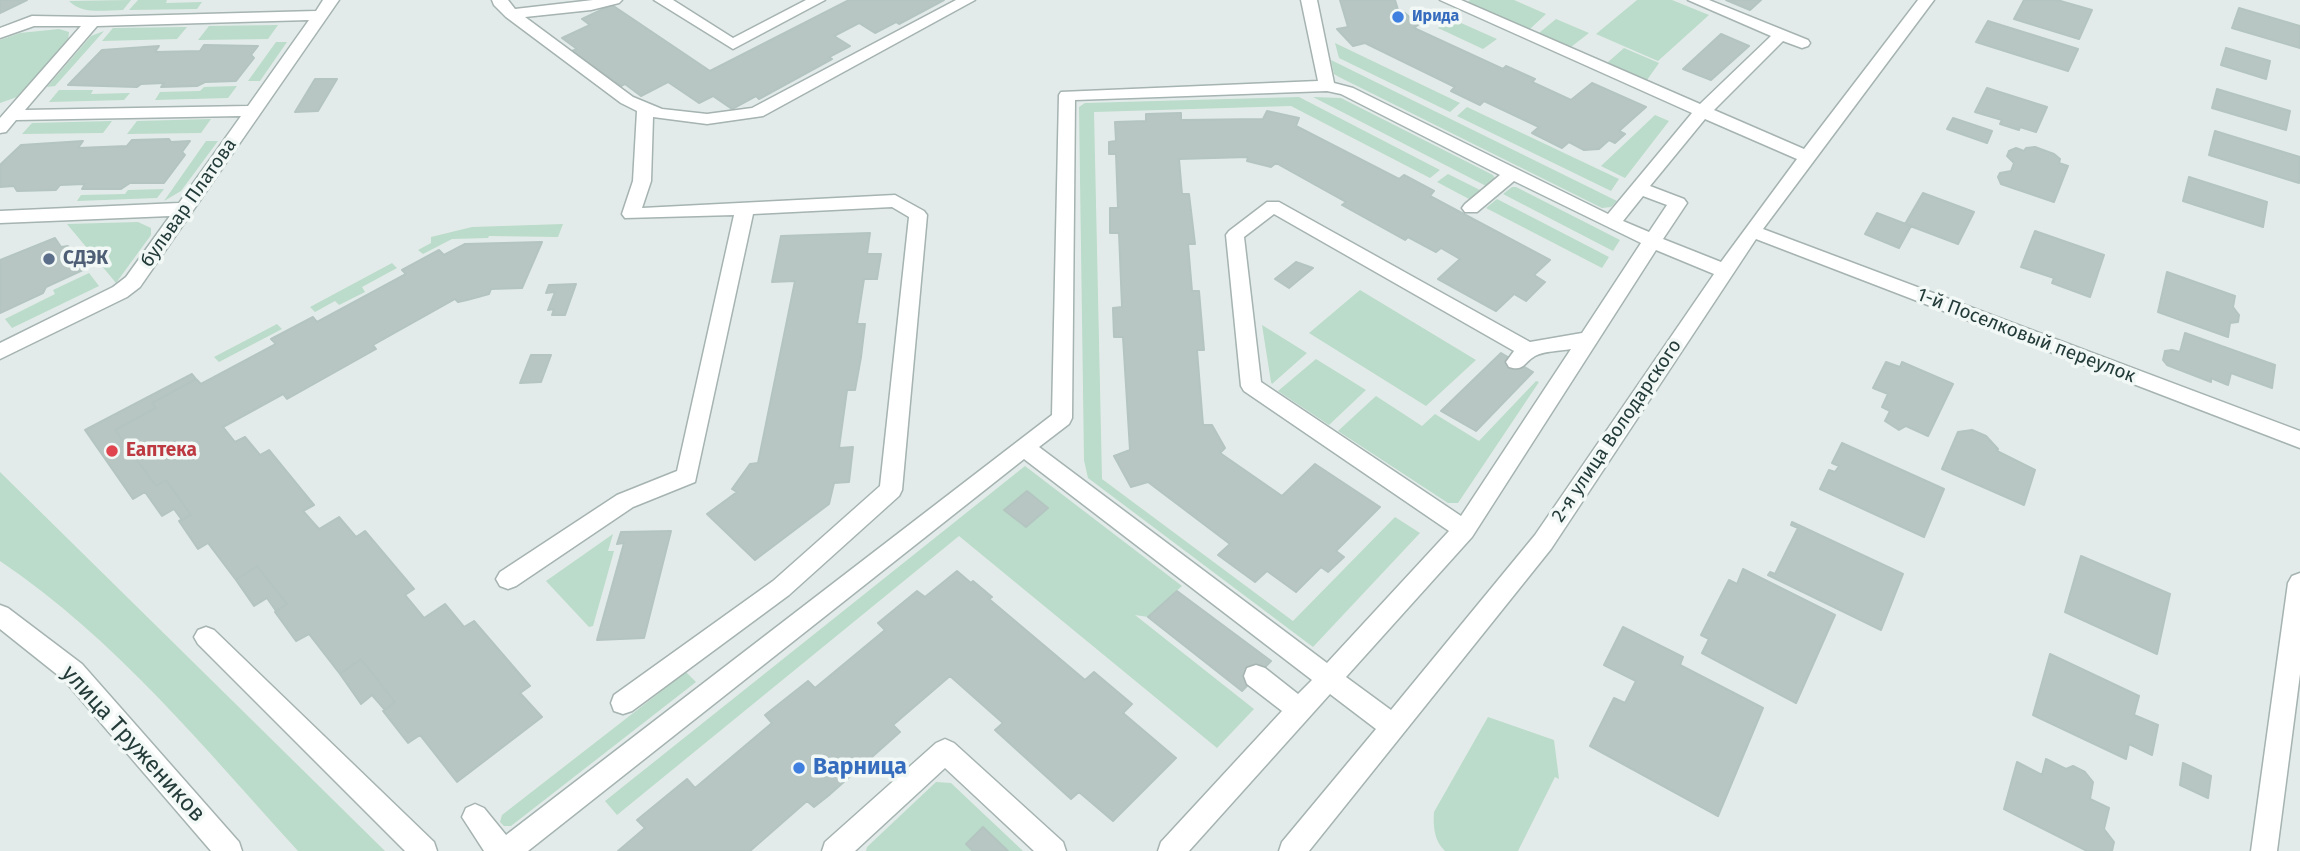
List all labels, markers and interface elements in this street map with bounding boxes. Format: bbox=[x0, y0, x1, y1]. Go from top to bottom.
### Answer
place label: Ирида bbox=[1412, 7, 1459, 27]
marker: Ирида bbox=[1390, 9, 1406, 25]
street label: бульвар Платова bbox=[136, 134, 242, 272]
place label: СДЭК bbox=[63, 248, 108, 270]
marker: СДЭК bbox=[41, 251, 57, 267]
street label: 1-й Поселковый переулок bbox=[1914, 284, 2138, 388]
street label: 2-я улица Володарского bbox=[1547, 335, 1687, 527]
place label: Еаптека bbox=[126, 440, 197, 462]
marker: Еаптека bbox=[104, 443, 120, 459]
street label: улица Тружеников bbox=[55, 660, 211, 828]
place label: Варница bbox=[813, 754, 907, 782]
marker: Варница bbox=[791, 760, 807, 776]

